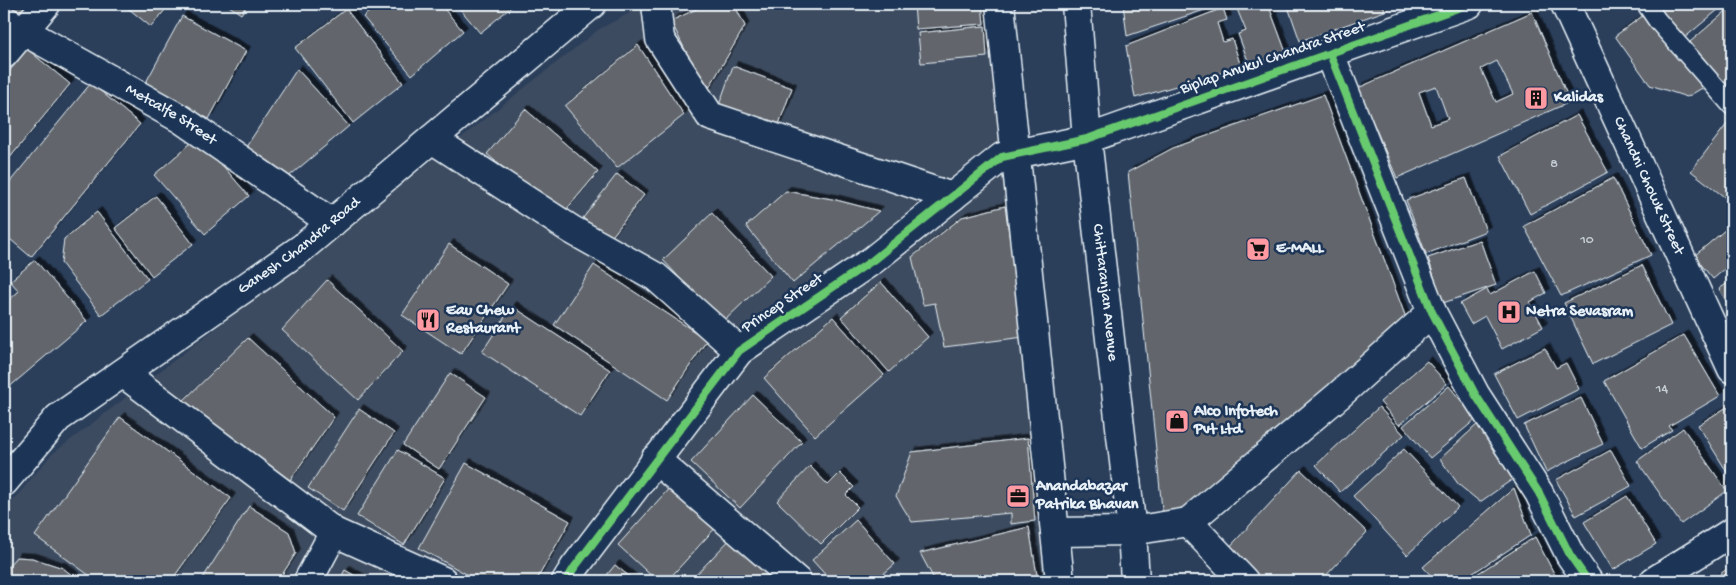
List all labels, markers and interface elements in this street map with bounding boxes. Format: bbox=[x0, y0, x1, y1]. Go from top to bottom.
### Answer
street label: Biplap Anukul Chandra Street bbox=[1177, 18, 1369, 100]
street label: Metcalfe Street bbox=[122, 80, 221, 151]
building icon: Kalidas bbox=[1523, 85, 1549, 111]
place label: Kalidas bbox=[1553, 89, 1604, 108]
street label: Chandni Chowk Street bbox=[1608, 114, 1689, 259]
house number: 8 bbox=[1550, 156, 1558, 173]
street label: Ganesh Chandra Road bbox=[234, 192, 366, 299]
street label: Chittaranjan Avenue bbox=[1087, 223, 1122, 363]
house number: 10 bbox=[1579, 232, 1594, 249]
supermarket icon: E-MALL bbox=[1245, 236, 1271, 262]
place label: E-MALL bbox=[1276, 240, 1324, 259]
street label: Princep Street bbox=[738, 269, 828, 339]
hospital icon: Netra Sevasram bbox=[1496, 299, 1522, 325]
place label: Eau Chew Restaurant bbox=[445, 302, 522, 339]
place label: Netra Sevasram bbox=[1526, 303, 1634, 322]
restaurant icon: Eau Chew Restaurant bbox=[415, 307, 441, 333]
house number: 14 bbox=[1655, 381, 1669, 398]
place label: Alco Infotech Pvt Ltd bbox=[1193, 402, 1278, 440]
shop icon: Alco Infotech Pvt Ltd bbox=[1164, 408, 1190, 434]
place label: Anandabazar Patrika Bhavan bbox=[1035, 478, 1139, 515]
office icon: Anandabazar Patrika Bhavan bbox=[1005, 483, 1031, 509]

